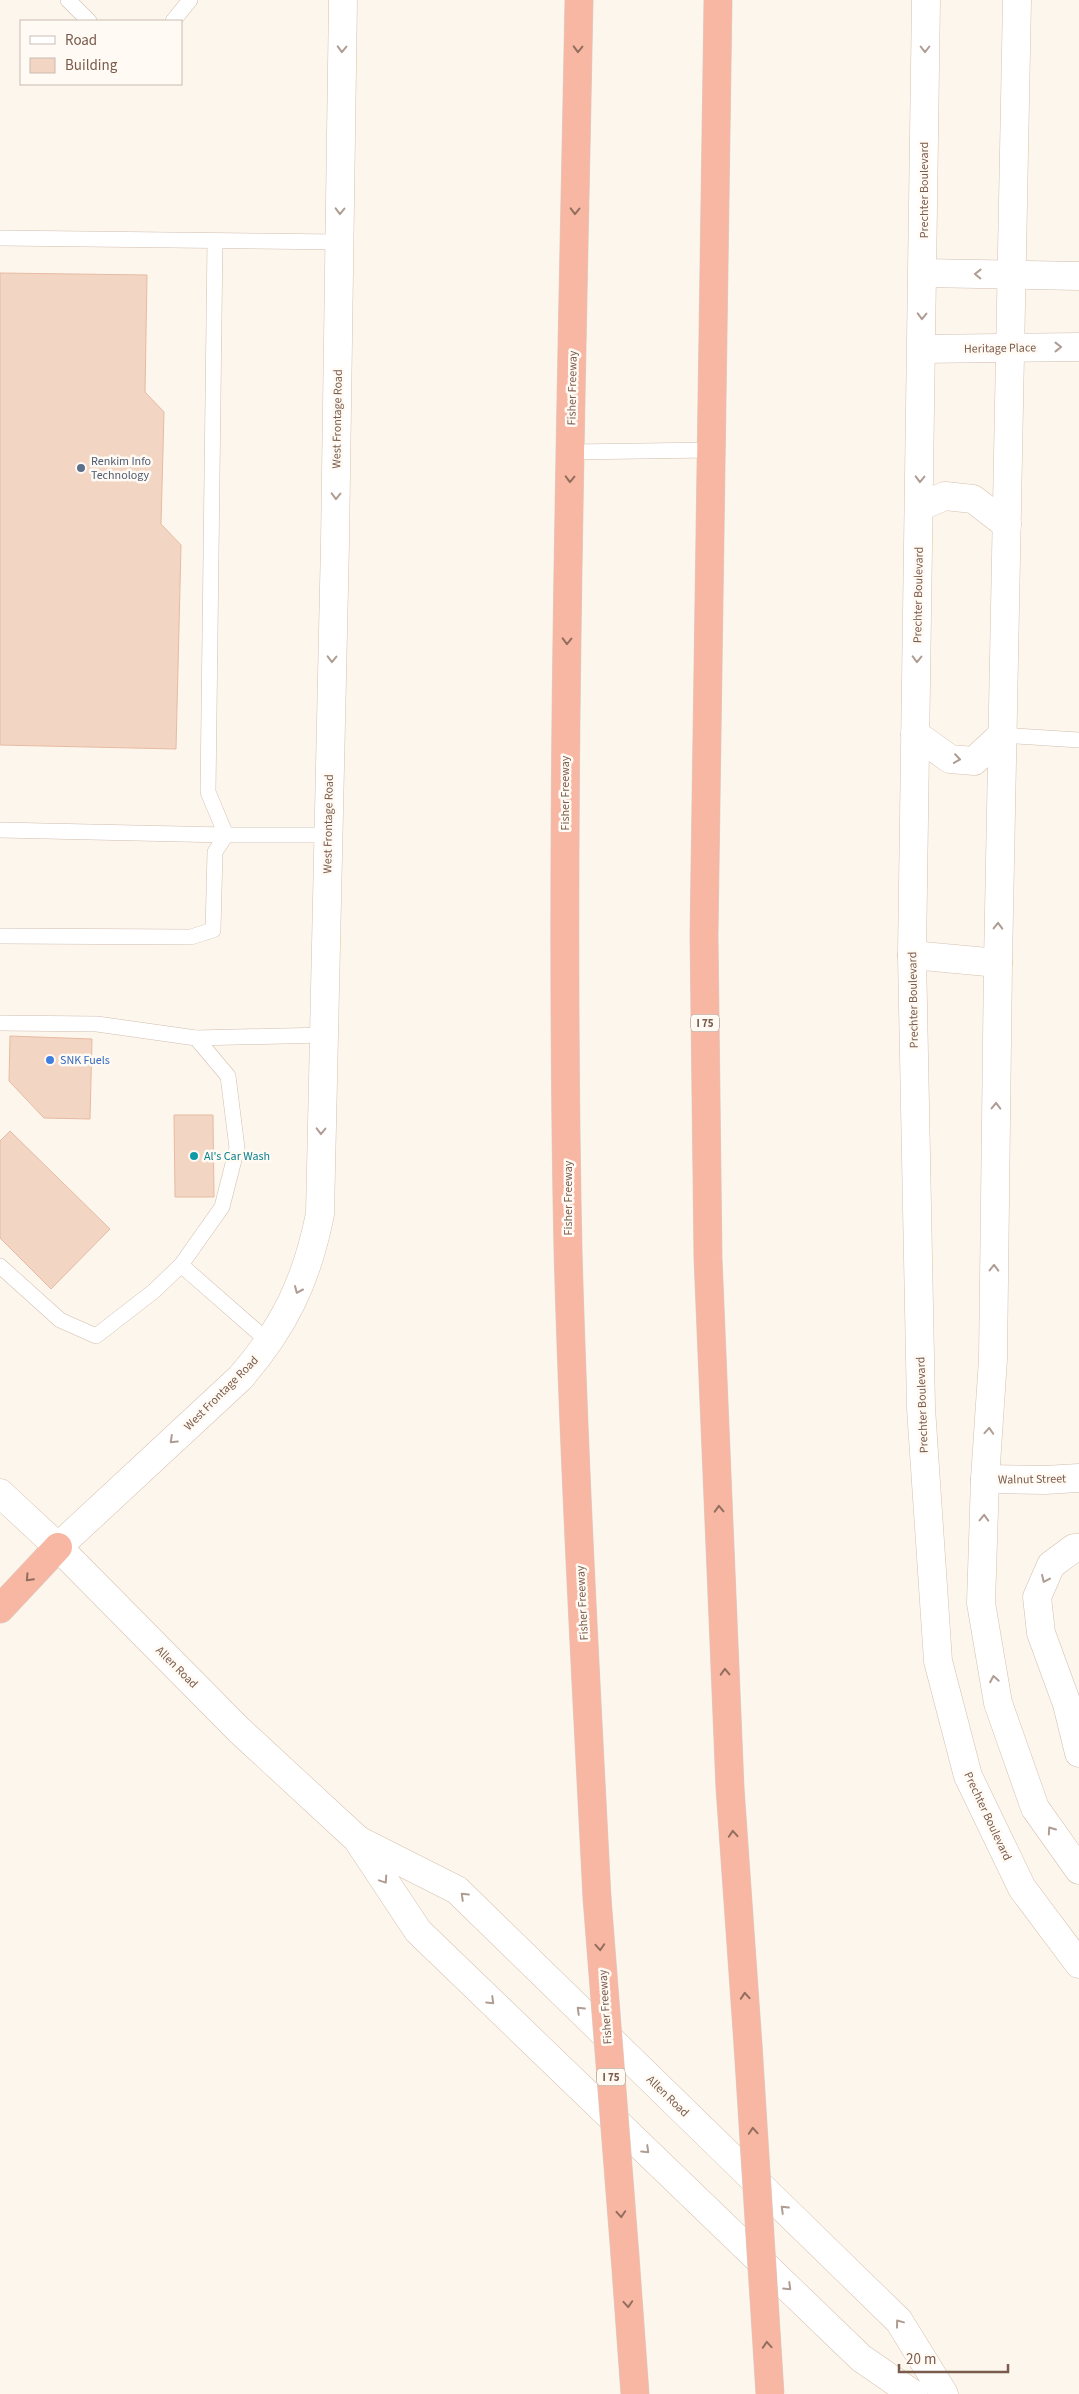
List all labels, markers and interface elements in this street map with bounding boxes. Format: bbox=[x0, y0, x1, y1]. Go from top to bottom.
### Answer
legend bbox=[20, 20, 182, 85]
text: Road bbox=[65, 30, 97, 51]
one-way arrow bbox=[337, 45, 348, 53]
one-way arrow bbox=[573, 45, 583, 53]
one-way arrow bbox=[920, 45, 930, 53]
text: Building bbox=[65, 55, 118, 76]
street label: Prechter Boulevard bbox=[916, 142, 933, 238]
one-way arrow bbox=[335, 208, 345, 215]
one-way arrow bbox=[570, 208, 580, 215]
one-way arrow bbox=[974, 269, 982, 279]
one-way arrow bbox=[917, 312, 928, 320]
street label: Heritage Place bbox=[964, 339, 1036, 358]
one-way arrow bbox=[1054, 342, 1062, 352]
street label: Fisher Freeway bbox=[563, 350, 582, 426]
street label: West Frontage Road bbox=[328, 369, 347, 469]
place label: Renkim Info Technology bbox=[91, 453, 151, 484]
marker: Renkim Info Technology bbox=[75, 462, 87, 474]
one-way arrow bbox=[565, 475, 575, 483]
one-way arrow bbox=[915, 475, 925, 483]
one-way arrow bbox=[330, 492, 341, 500]
street label: Prechter Boulevard bbox=[909, 547, 928, 643]
one-way arrow bbox=[562, 637, 573, 645]
one-way arrow bbox=[327, 655, 337, 663]
one-way arrow bbox=[912, 655, 922, 663]
one-way arrow bbox=[952, 753, 961, 763]
street label: Fisher Freeway bbox=[557, 755, 574, 830]
street label: West Frontage Road bbox=[319, 774, 338, 874]
one-way arrow bbox=[993, 922, 1004, 930]
street label: Prechter Boulevard bbox=[904, 952, 923, 1048]
road number: I 75 bbox=[691, 1014, 719, 1032]
place label: SNK Fuels bbox=[60, 1052, 110, 1069]
marker: SNK Fuels bbox=[44, 1054, 56, 1066]
one-way arrow bbox=[991, 1102, 1001, 1110]
one-way arrow bbox=[316, 1127, 327, 1135]
place label: Al's Car Wash bbox=[204, 1148, 270, 1165]
marker: Al's Car Wash bbox=[188, 1150, 200, 1162]
street label: Fisher Freeway bbox=[560, 1160, 577, 1235]
one-way arrow bbox=[989, 1264, 999, 1272]
one-way arrow bbox=[294, 1285, 305, 1294]
street label: West Frontage Road bbox=[180, 1352, 262, 1434]
street label: Prechter Boulevard bbox=[912, 1356, 933, 1453]
one-way arrow bbox=[983, 1426, 994, 1434]
one-way arrow bbox=[170, 1434, 179, 1443]
street label: Walnut Street bbox=[998, 1470, 1066, 1489]
one-way arrow bbox=[713, 1505, 724, 1513]
one-way arrow bbox=[979, 1514, 989, 1522]
street label: Fisher Freeway bbox=[572, 1565, 593, 1641]
one-way arrow bbox=[26, 1572, 35, 1581]
one-way arrow bbox=[1040, 1574, 1051, 1583]
street label: Allen Road bbox=[152, 1642, 202, 1692]
one-way arrow bbox=[720, 1667, 731, 1675]
one-way arrow bbox=[990, 1675, 1000, 1684]
street label: Prechter Boulevard bbox=[959, 1769, 1016, 1864]
one-way arrow bbox=[1048, 1826, 1057, 1836]
one-way arrow bbox=[728, 1830, 739, 1838]
one-way arrow bbox=[378, 1874, 387, 1884]
one-way arrow bbox=[461, 1893, 470, 1902]
one-way arrow bbox=[595, 1943, 606, 1951]
street label: Fisher Freeway bbox=[594, 1969, 617, 2045]
one-way arrow bbox=[739, 1992, 750, 2000]
one-way arrow bbox=[485, 1995, 494, 2004]
one-way arrow bbox=[577, 2007, 586, 2016]
road number: I 75 bbox=[597, 2068, 625, 2086]
street label: Allen Road bbox=[643, 2072, 693, 2121]
one-way arrow bbox=[748, 2126, 759, 2134]
one-way arrow bbox=[640, 2144, 649, 2153]
one-way arrow bbox=[781, 2206, 790, 2215]
one-way arrow bbox=[616, 2210, 627, 2218]
one-way arrow bbox=[782, 2281, 791, 2290]
one-way arrow bbox=[623, 2301, 634, 2309]
one-way arrow bbox=[896, 2319, 905, 2329]
one-way arrow bbox=[761, 2341, 772, 2349]
scale bar bbox=[899, 2342, 1008, 2374]
text: 20 m bbox=[906, 2349, 936, 2370]

